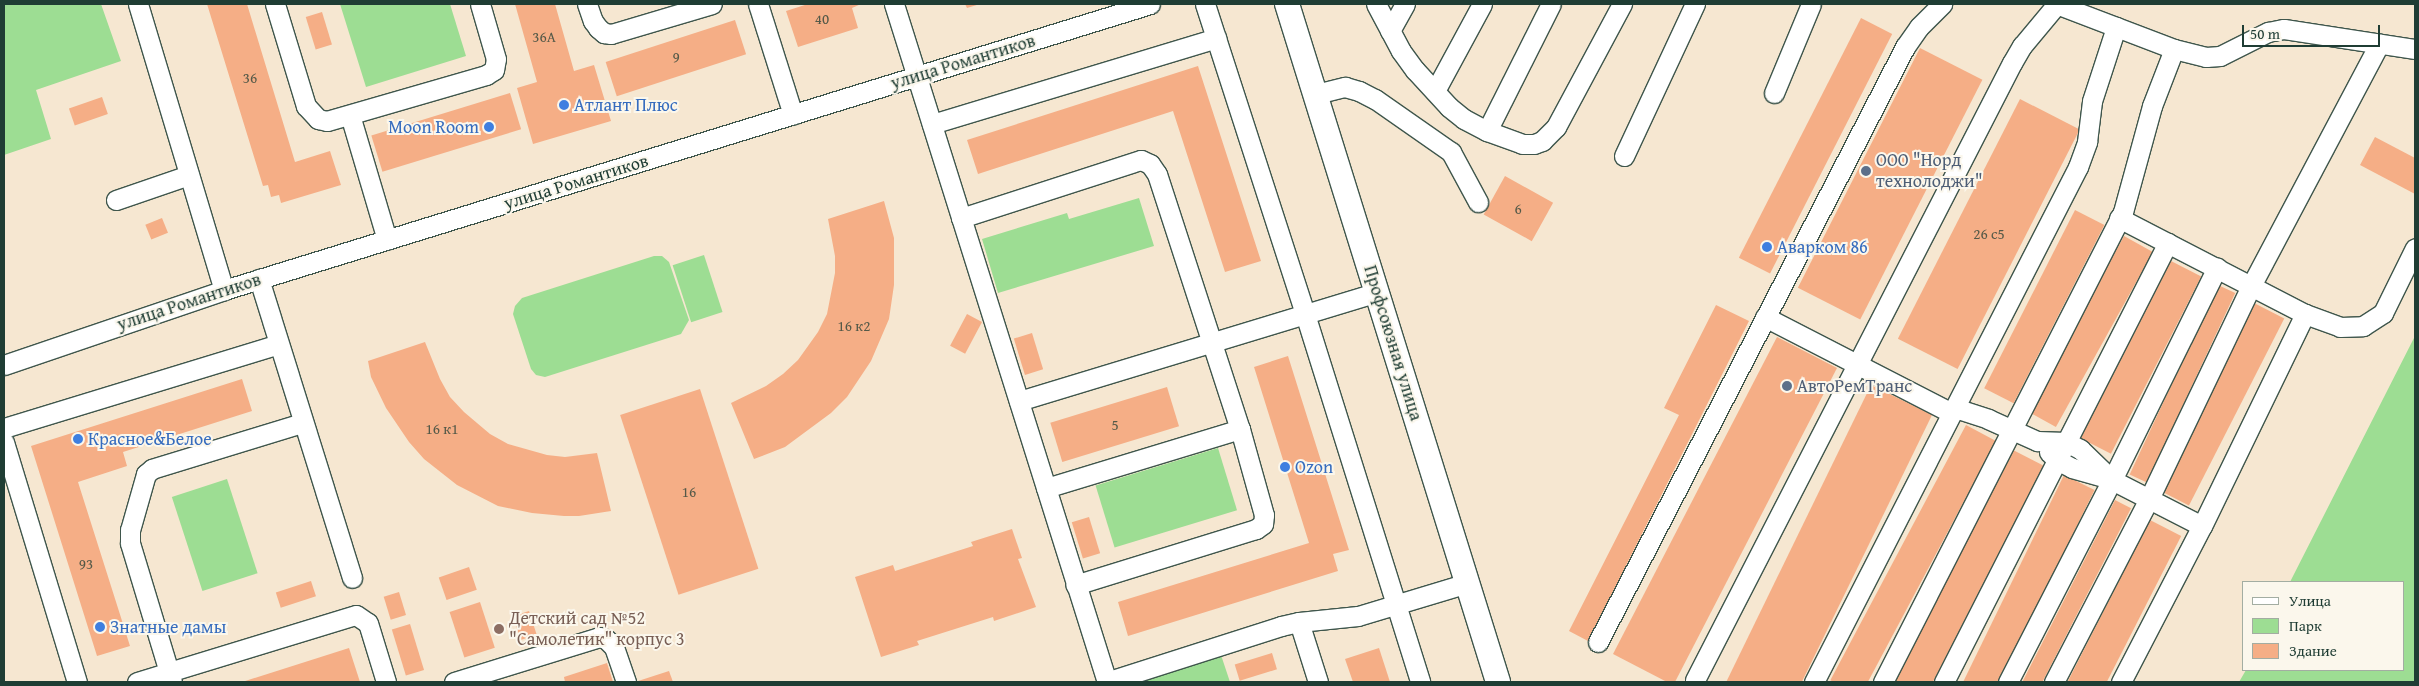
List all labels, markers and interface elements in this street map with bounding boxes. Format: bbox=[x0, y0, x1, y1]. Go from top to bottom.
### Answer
house number: 40 bbox=[815, 10, 829, 28]
scale bar bbox=[2244, 15, 2382, 47]
text: 50 m bbox=[2250, 23, 2280, 44]
house number: 36А bbox=[532, 28, 556, 46]
street label: улица Романтиков bbox=[888, 30, 1038, 94]
house number: 9 bbox=[672, 48, 680, 66]
house number: 36 bbox=[243, 69, 257, 87]
place label: Атлант Плюс bbox=[574, 94, 678, 116]
marker: Атлант Плюс bbox=[558, 99, 570, 111]
place label: Moon Room bbox=[388, 116, 479, 138]
marker: Moon Room bbox=[483, 121, 495, 133]
street label: улица Романтиков bbox=[501, 150, 651, 214]
place label: ООО "Норд технолоджи" bbox=[1876, 150, 1983, 192]
marker: ООО "Норд технолоджи" bbox=[1860, 165, 1872, 177]
house number: 6 bbox=[1514, 200, 1522, 218]
house number: 26 с5 bbox=[1973, 225, 2005, 243]
place label: Аварком 86 bbox=[1777, 236, 1868, 258]
marker: Аварком 86 bbox=[1761, 241, 1773, 253]
street label: Профсоюзная улица bbox=[1359, 263, 1427, 423]
street label: улица Романтиков bbox=[114, 269, 264, 335]
house number: 16 к2 bbox=[838, 317, 870, 335]
place label: АвтоРемТранс bbox=[1797, 375, 1912, 397]
marker: АвтоРемТранс bbox=[1781, 380, 1793, 392]
house number: 5 bbox=[1111, 416, 1119, 434]
house number: 16 к1 bbox=[426, 420, 458, 438]
place label: Красное&Белое bbox=[88, 428, 212, 450]
marker: Красное&Белое bbox=[72, 433, 84, 445]
place label: Ozon bbox=[1295, 456, 1333, 478]
marker: Ozon bbox=[1279, 461, 1291, 473]
house number: 16 bbox=[682, 483, 696, 501]
house number: 93 bbox=[79, 555, 93, 573]
legend bbox=[2242, 581, 2404, 671]
text: Улица bbox=[2289, 590, 2331, 611]
place label: Детский сад №52 "Самолетик" корпус 3 bbox=[509, 608, 685, 650]
text: Парк bbox=[2289, 615, 2322, 636]
place label: Знатные дамы bbox=[110, 616, 226, 638]
marker: Знатные дамы bbox=[94, 621, 106, 633]
marker: Детский сад №52 "Самолетик" корпус 3 bbox=[493, 623, 505, 635]
text: Здание bbox=[2289, 640, 2337, 661]

